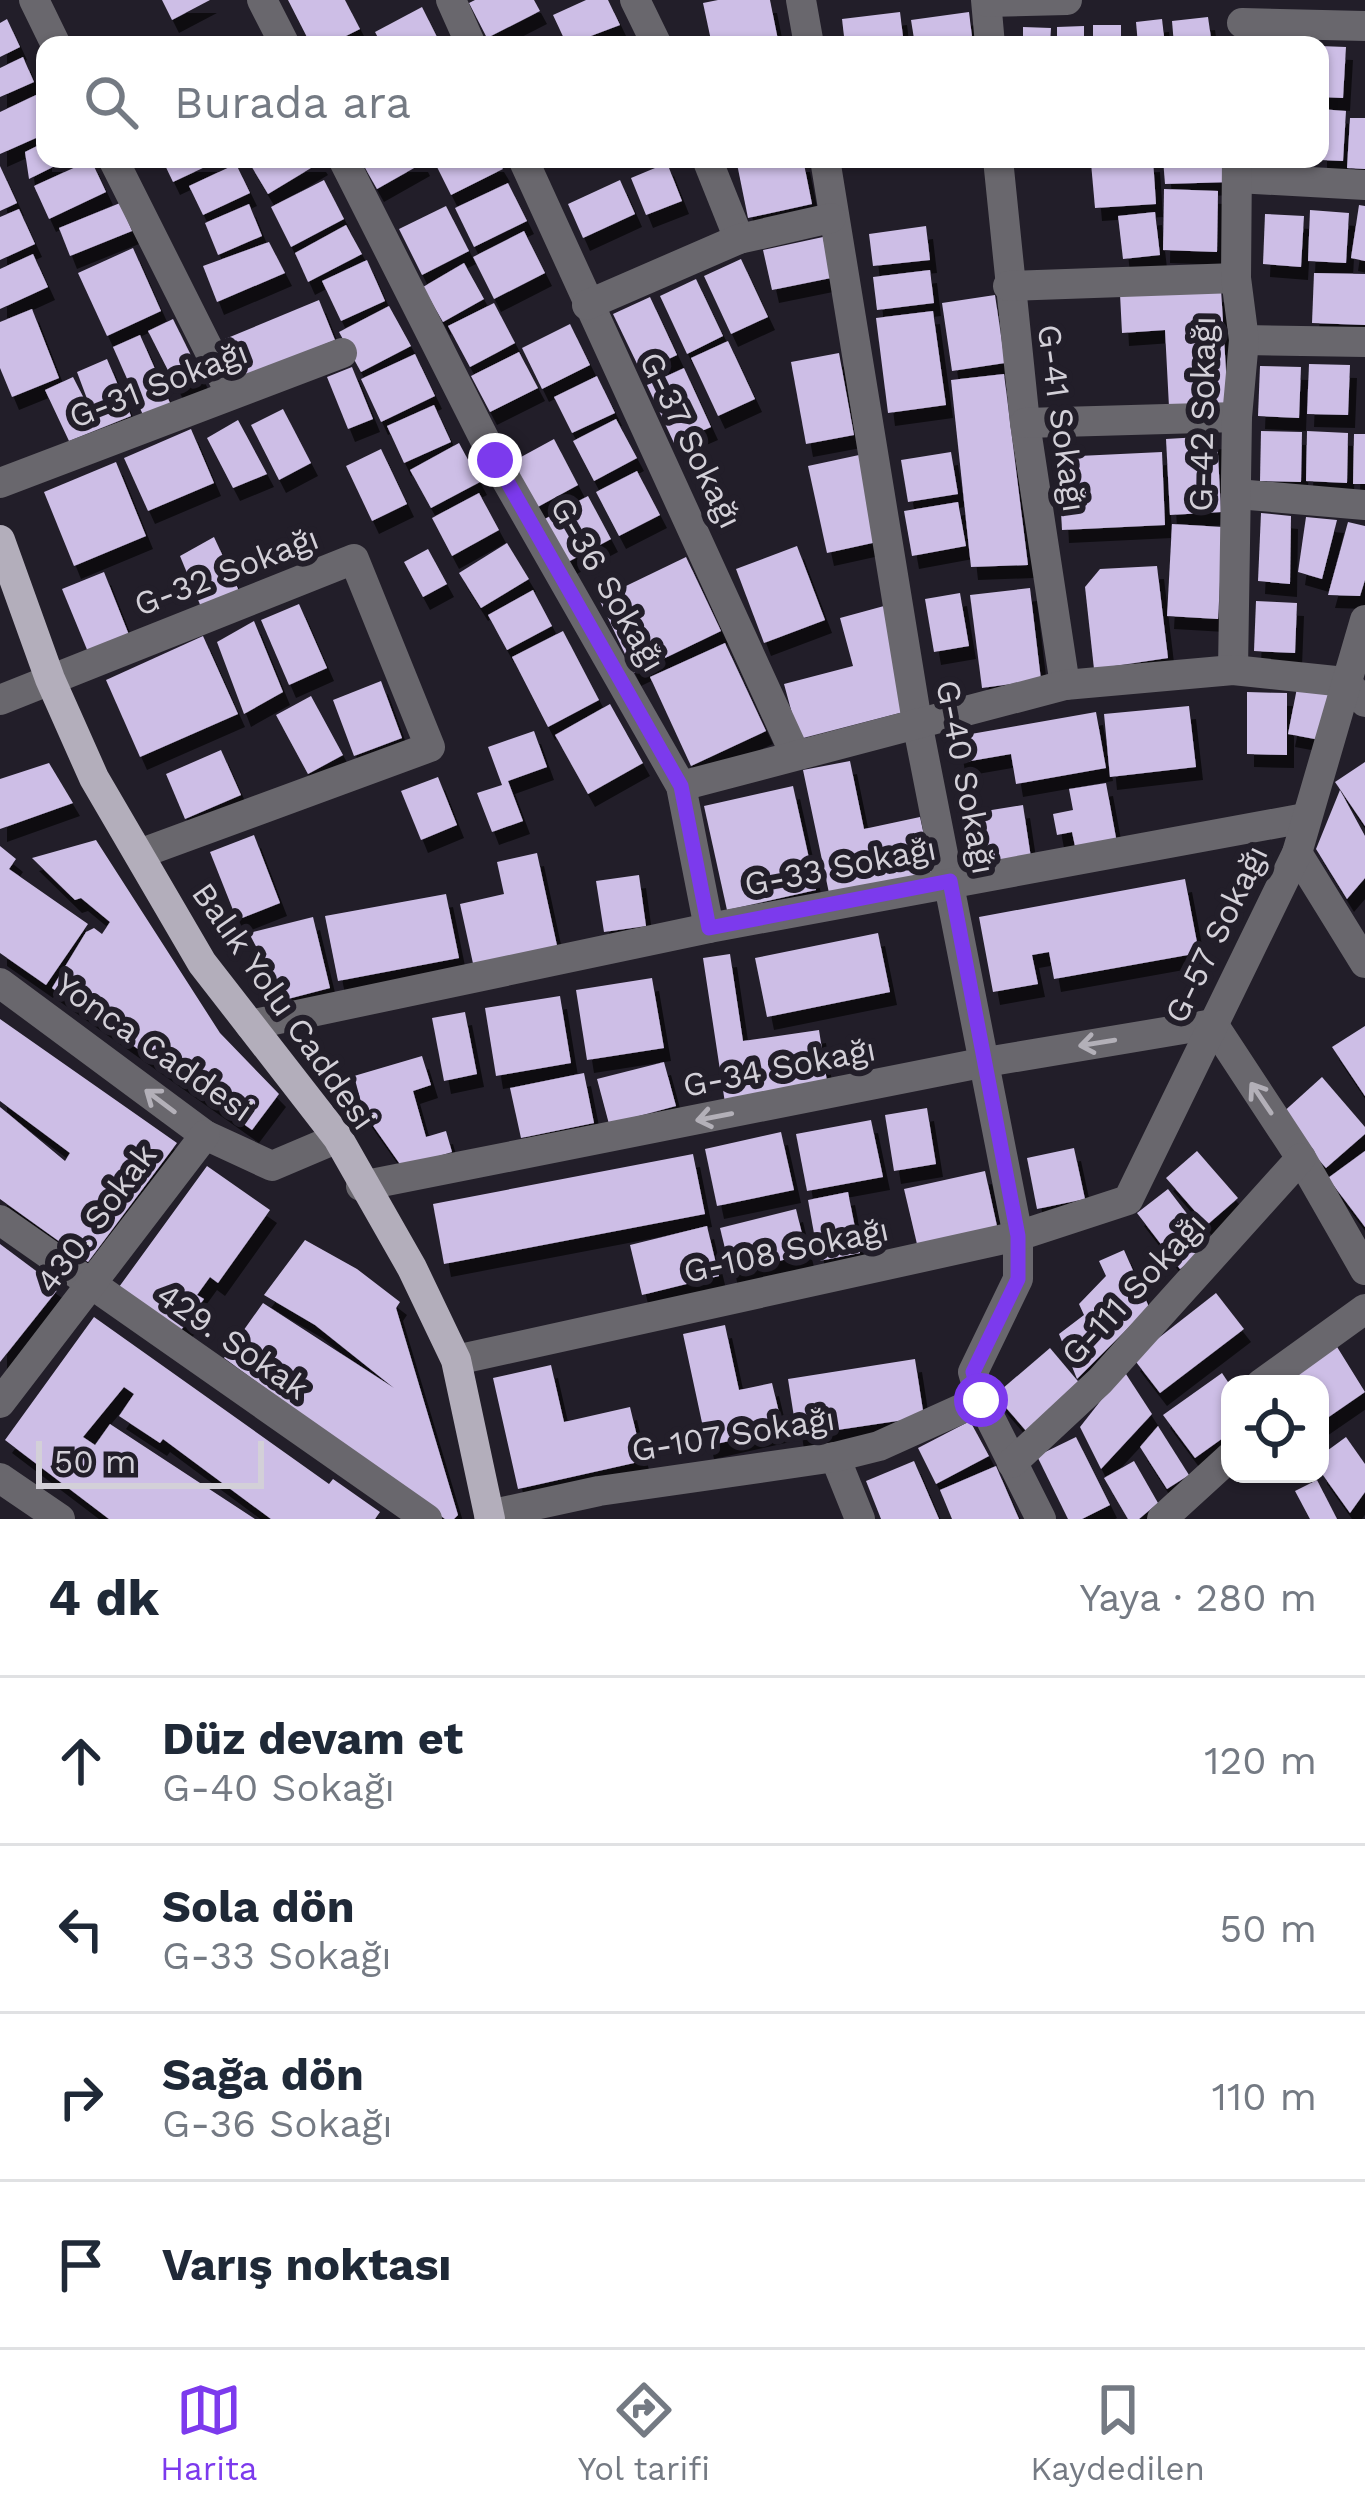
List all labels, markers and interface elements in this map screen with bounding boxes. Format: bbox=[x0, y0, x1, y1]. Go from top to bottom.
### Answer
search box bbox=[36, 36, 1329, 168]
icon: search bbox=[78, 69, 144, 135]
text: Burada ara bbox=[174, 76, 411, 129]
street label: G-42 Sokağı bbox=[1181, 316, 1223, 512]
street label: G-41 Sokağı bbox=[1030, 322, 1094, 514]
street label: G-31 Sokağı bbox=[63, 332, 253, 436]
street label: G-37 Sokağı bbox=[632, 345, 750, 535]
route end bbox=[468, 433, 522, 487]
street label: G-36 Sokağı bbox=[542, 490, 674, 678]
street label: G-32 Sokağı bbox=[128, 518, 324, 624]
street label: G-40 Sokağı bbox=[928, 677, 1004, 877]
street label: G-33 Sokağı bbox=[741, 828, 939, 904]
street label: G-57 Sokağı bbox=[1156, 839, 1276, 1029]
street label: Balık Yolu Caddesi bbox=[184, 875, 384, 1137]
street label: Yonca Caddesi bbox=[48, 964, 260, 1130]
street label: G-34 Sokağı bbox=[679, 1029, 879, 1105]
one-way arrow bbox=[1078, 1033, 1117, 1056]
one-way arrow bbox=[1249, 1081, 1274, 1115]
one-way arrow bbox=[144, 1089, 177, 1115]
one-way arrow bbox=[696, 1106, 734, 1129]
street label: 430. Sokak bbox=[27, 1136, 165, 1300]
street label: G-111 Sokağı bbox=[1053, 1205, 1213, 1373]
street label: G-108 Sokağı bbox=[680, 1209, 892, 1291]
street label: 429. Sokak bbox=[150, 1275, 316, 1407]
route start bbox=[954, 1373, 1008, 1427]
map controls bbox=[1221, 1375, 1329, 1483]
button: locate bbox=[1221, 1375, 1329, 1483]
street label: G-107 Sokağı bbox=[629, 1399, 837, 1469]
scale bar bbox=[36, 1435, 264, 1488]
text: 50 m bbox=[54, 1442, 136, 1481]
text: 4 dk bbox=[48, 1568, 159, 1627]
text: Yaya · 280 m bbox=[1079, 1575, 1317, 1620]
text: Düz devam et bbox=[162, 1712, 463, 1765]
icon: ahead bbox=[48, 1728, 114, 1794]
text: 120 m bbox=[1204, 1738, 1317, 1783]
text: G-40 Sokağı bbox=[162, 1765, 395, 1810]
text: Sola dön bbox=[162, 1880, 355, 1933]
icon: left bbox=[48, 1896, 114, 1962]
text: 50 m bbox=[1220, 1906, 1317, 1951]
text: G-33 Sokağı bbox=[162, 1933, 392, 1978]
text: Sağa dön bbox=[162, 2048, 364, 2101]
icon: right bbox=[48, 2064, 114, 2130]
text: 110 m bbox=[1212, 2074, 1317, 2119]
text: G-36 Sokağı bbox=[162, 2101, 393, 2146]
icon: arrive bbox=[48, 2232, 114, 2298]
text: Varış noktası bbox=[162, 2238, 451, 2291]
tab: Harita bbox=[160, 2377, 258, 2488]
tab: Yol tarifi bbox=[578, 2377, 710, 2488]
tab: Kaydedilen bbox=[1030, 2377, 1205, 2488]

